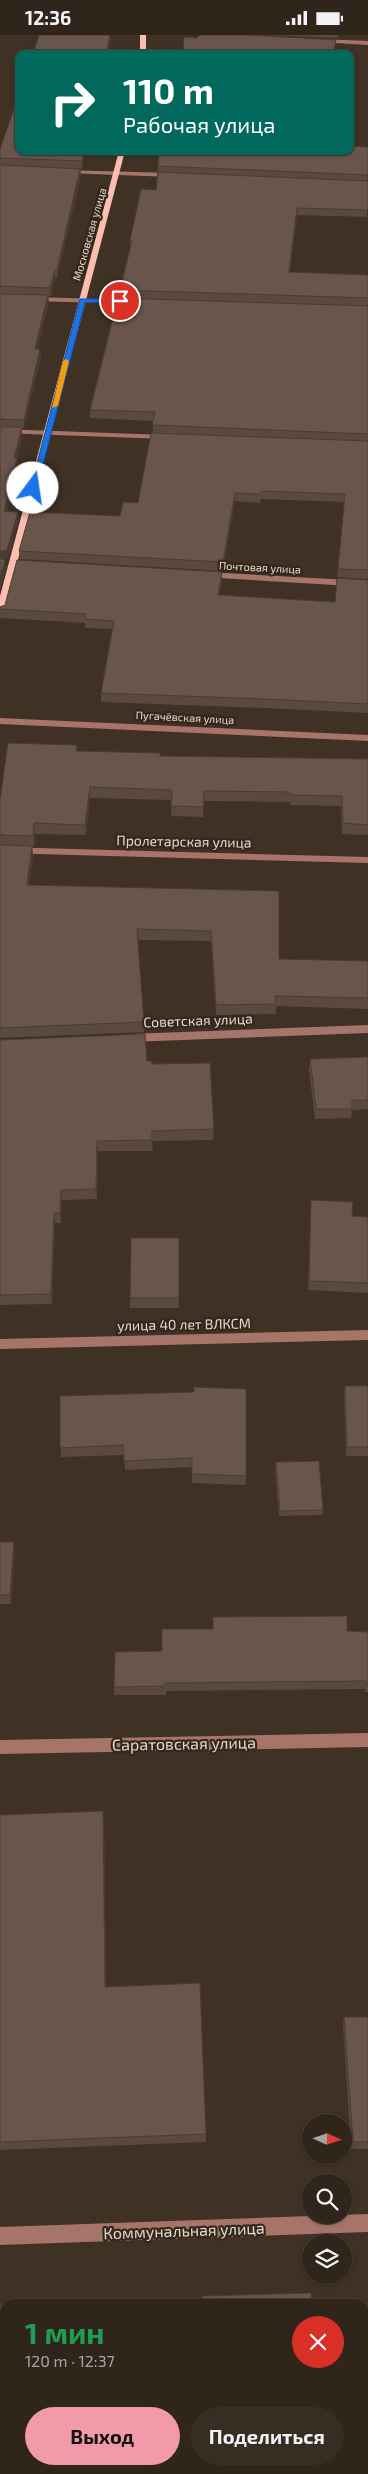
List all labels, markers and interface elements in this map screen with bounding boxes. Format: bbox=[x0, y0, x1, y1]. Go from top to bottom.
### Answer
text: 12:36 bbox=[25, 6, 71, 29]
text: 110 m bbox=[123, 69, 214, 111]
icon: right bbox=[40, 70, 105, 135]
text: Рабочая улица bbox=[123, 111, 275, 137]
street label: Московская улица bbox=[70, 186, 109, 282]
pin bbox=[99, 280, 141, 322]
icon: arrive bbox=[106, 287, 134, 315]
position arrow bbox=[6, 461, 58, 513]
street label: Почтовая улица bbox=[218, 558, 301, 577]
street label: Пугачёвская улица bbox=[135, 708, 235, 727]
street label: Пролетарская улица bbox=[116, 831, 252, 851]
street label: Советская улица bbox=[143, 1010, 253, 1030]
street label: улица 40 лет ВЛКСМ bbox=[117, 1314, 251, 1334]
street label: Саратовская улица bbox=[112, 1732, 256, 1755]
north arrow bbox=[302, 2114, 352, 2164]
map controls bbox=[302, 2114, 352, 2284]
button: search bbox=[302, 2174, 352, 2224]
street label: Коммунальная улица bbox=[103, 2218, 265, 2243]
button: layers bbox=[302, 2234, 352, 2284]
text: 1 мин bbox=[25, 2314, 104, 2350]
button: close bbox=[292, 2316, 344, 2368]
text: 120 m · 12:37 bbox=[25, 2351, 115, 2370]
button: Выход bbox=[25, 2407, 180, 2465]
button: Поделиться bbox=[190, 2407, 344, 2465]

